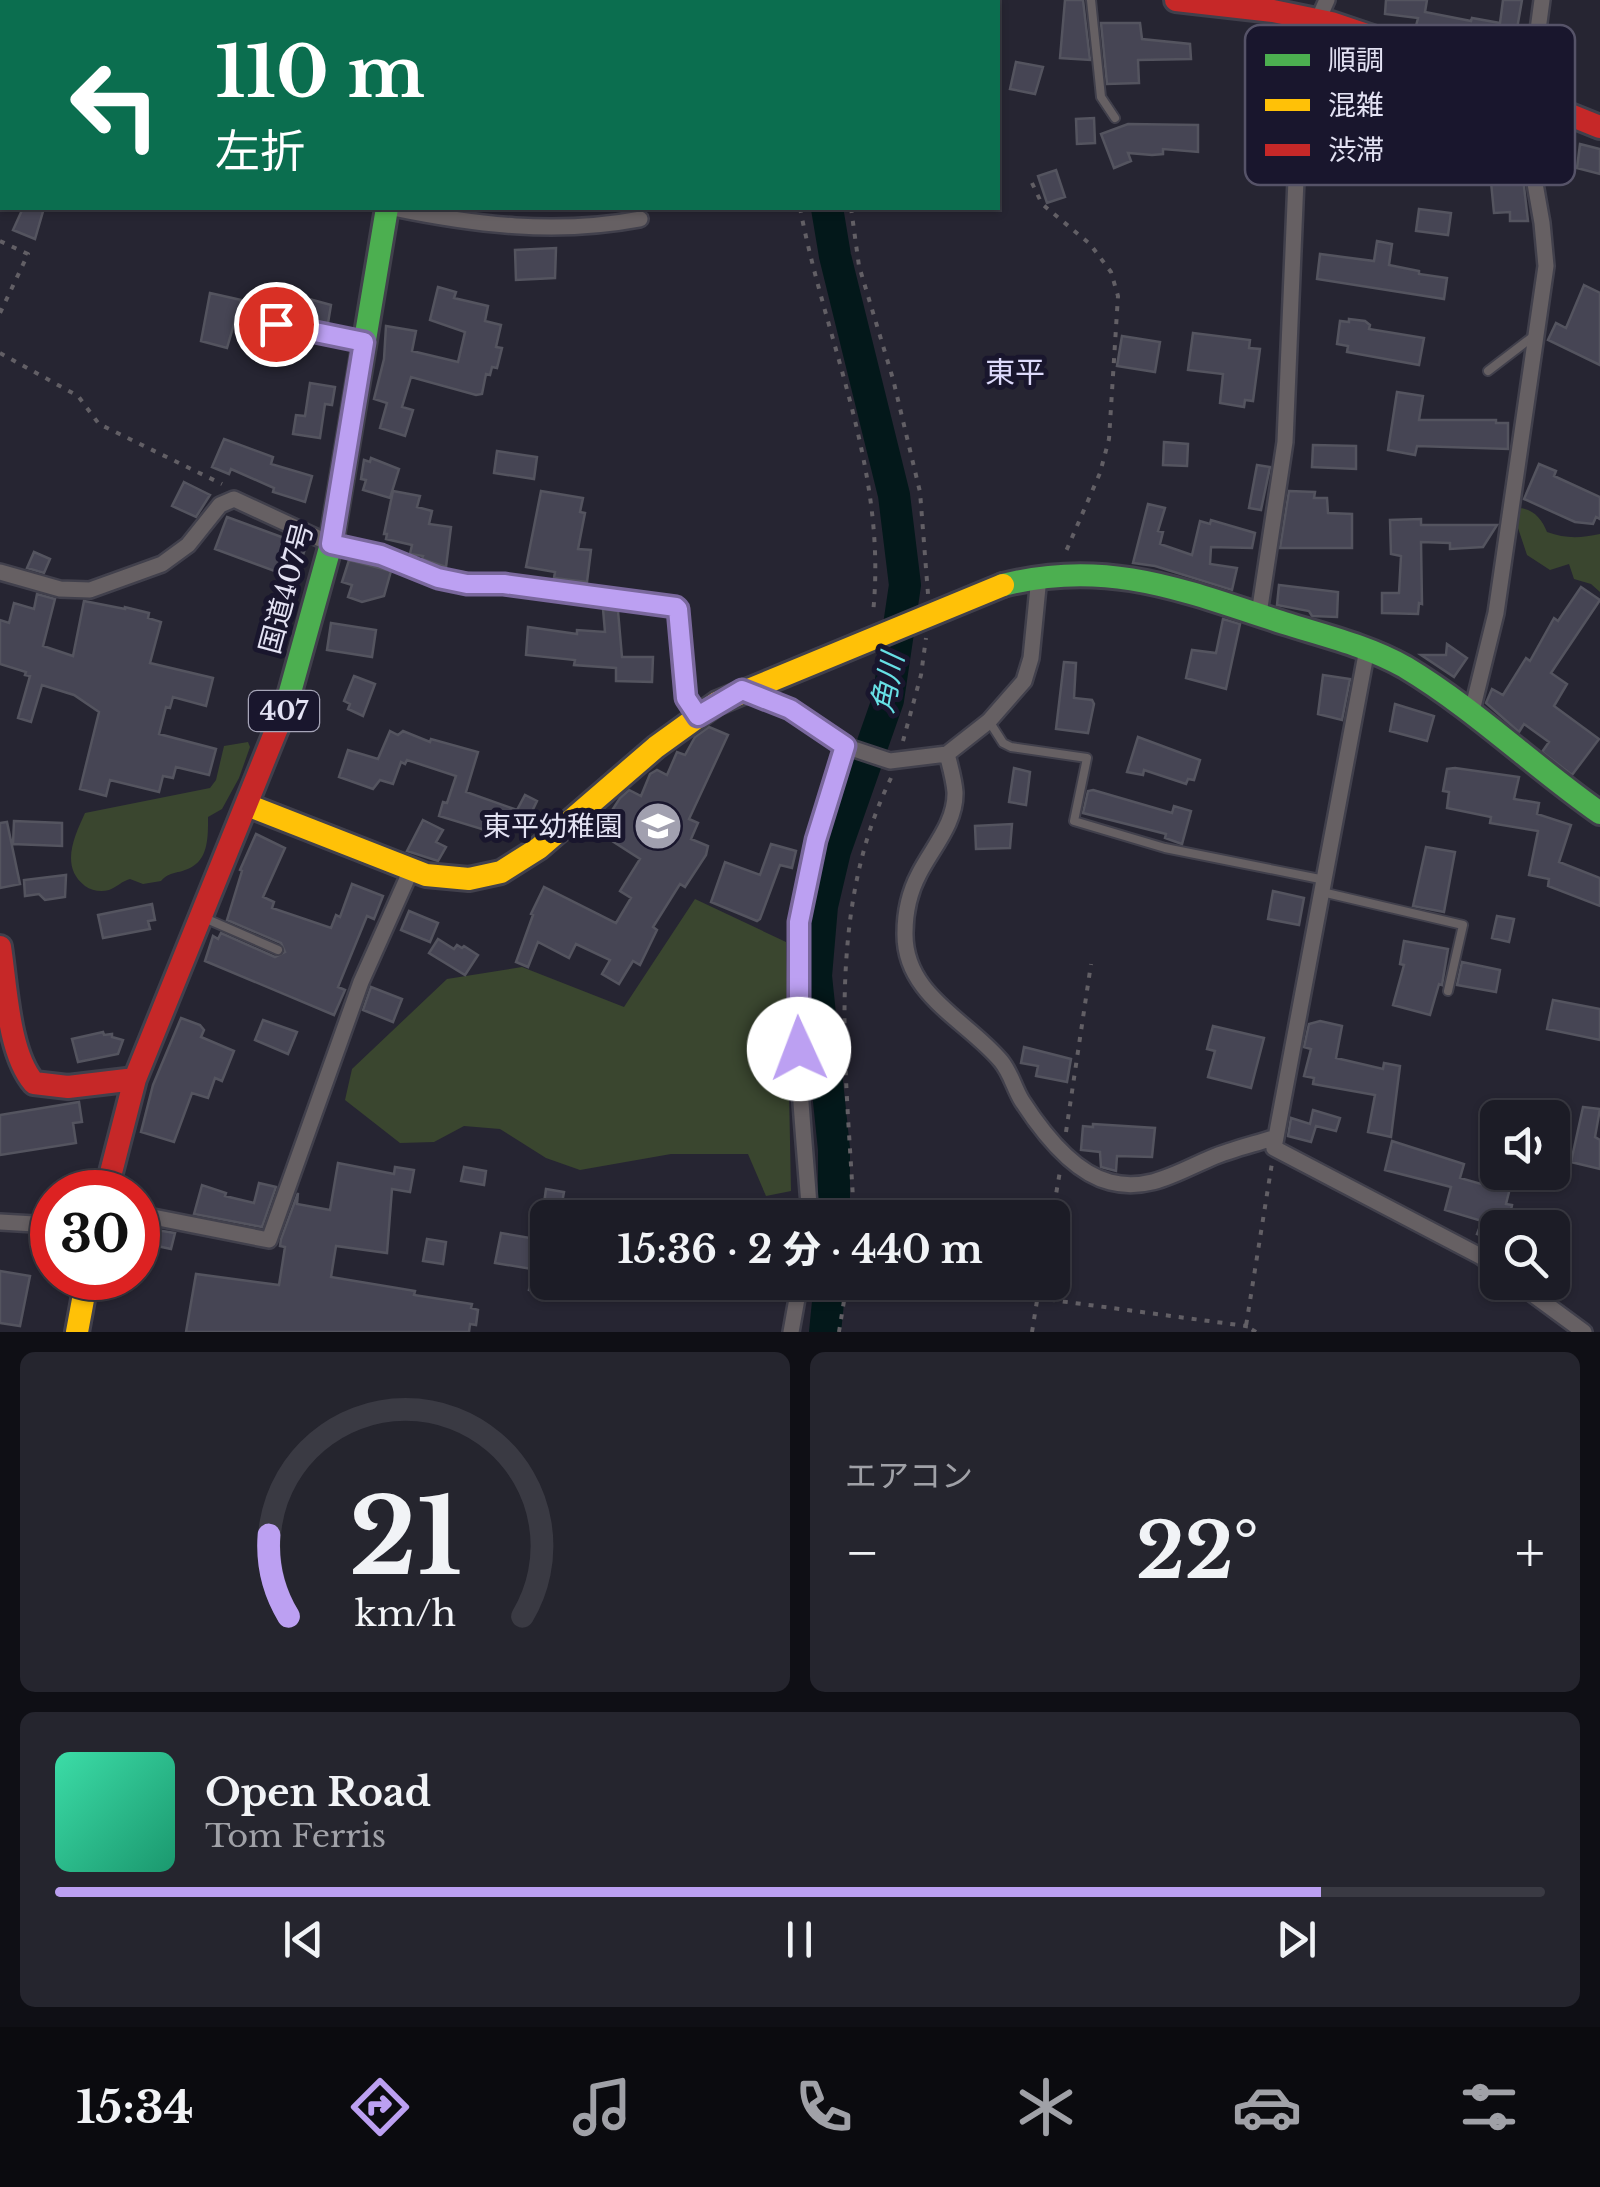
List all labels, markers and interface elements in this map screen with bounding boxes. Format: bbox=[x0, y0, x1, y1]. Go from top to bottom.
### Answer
legend bbox=[1245, 25, 1575, 185]
text: 110 m bbox=[215, 29, 425, 116]
icon: left bbox=[50, 40, 180, 170]
text: 順調 bbox=[1328, 43, 1384, 78]
text: 混雑 bbox=[1328, 88, 1384, 123]
text: 左折 bbox=[215, 123, 305, 179]
text: 渋滞 bbox=[1328, 133, 1384, 168]
pin bbox=[234, 282, 319, 367]
icon: arrive bbox=[249, 297, 304, 352]
district label: 東平 bbox=[985, 354, 1045, 391]
street label: 国道407号 bbox=[252, 519, 321, 658]
water label: 角川 bbox=[864, 647, 912, 716]
road number: 407 bbox=[249, 691, 319, 731]
school or university icon: 東平幼稚園 bbox=[632, 800, 684, 852]
place label: 東平幼稚園 bbox=[483, 809, 623, 844]
position arrow bbox=[747, 997, 851, 1101]
map controls bbox=[1480, 1100, 1570, 1300]
button: sound bbox=[1480, 1100, 1570, 1190]
speed limit sign: 30 bbox=[30, 1170, 160, 1300]
button: search bbox=[1480, 1210, 1570, 1300]
text: 15:36 · 2 分 · 440 m bbox=[617, 1226, 983, 1273]
text: エアコン bbox=[845, 1456, 973, 1496]
text: 21 bbox=[348, 1473, 462, 1602]
text: 22° bbox=[1136, 1505, 1259, 1598]
text: − bbox=[845, 1519, 880, 1587]
text: + bbox=[1515, 1519, 1545, 1587]
text: km/h bbox=[354, 1591, 456, 1636]
text: Open Road bbox=[205, 1769, 431, 1816]
text: Tom Ferris bbox=[205, 1816, 386, 1856]
icon: previous bbox=[276, 1912, 331, 1967]
icon: pause bbox=[772, 1912, 827, 1967]
icon: next bbox=[1269, 1912, 1324, 1967]
icon: directions bbox=[345, 2072, 415, 2142]
icon: music bbox=[567, 2072, 637, 2142]
icon: phone bbox=[789, 2072, 859, 2142]
icon: climate bbox=[1011, 2072, 1081, 2142]
icon: car bbox=[1232, 2072, 1302, 2142]
icon: filters bbox=[1454, 2072, 1524, 2142]
text: 15:34 bbox=[76, 2079, 194, 2135]

